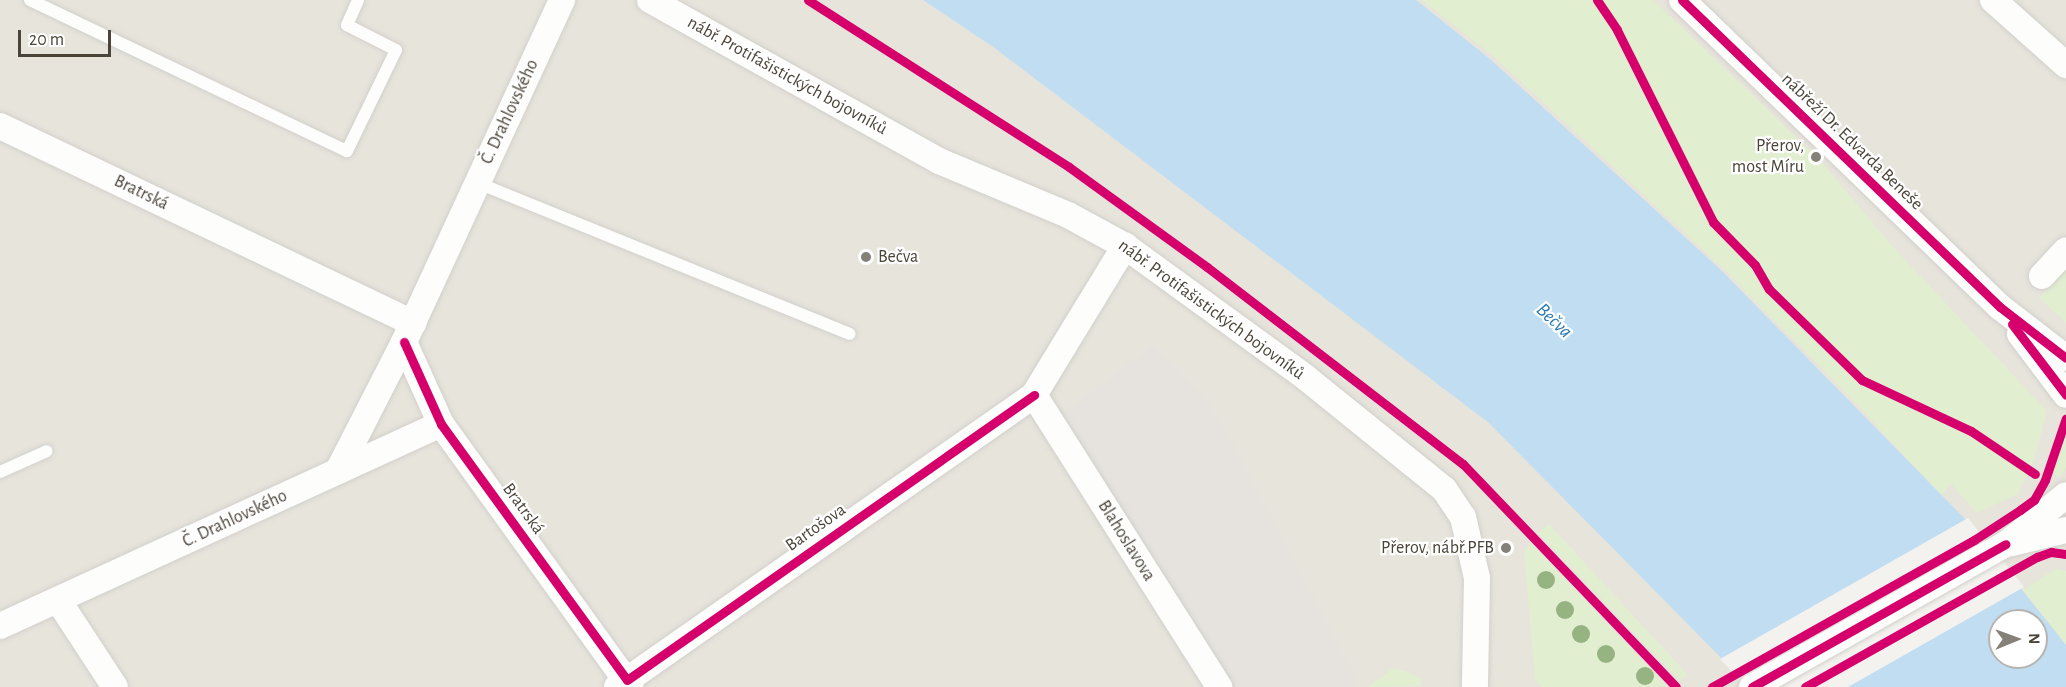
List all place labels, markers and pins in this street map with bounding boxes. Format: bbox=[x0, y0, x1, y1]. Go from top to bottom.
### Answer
place label: Přerov, most Míru bbox=[1732, 136, 1804, 178]
marker: Přerov, most Míru bbox=[1809, 150, 1823, 164]
place label: Bečva bbox=[878, 246, 918, 268]
marker: Bečva bbox=[859, 250, 873, 264]
place label: Přerov, nábř.PFB bbox=[1381, 537, 1494, 559]
marker: Přerov, nábř.PFB bbox=[1499, 541, 1513, 555]

